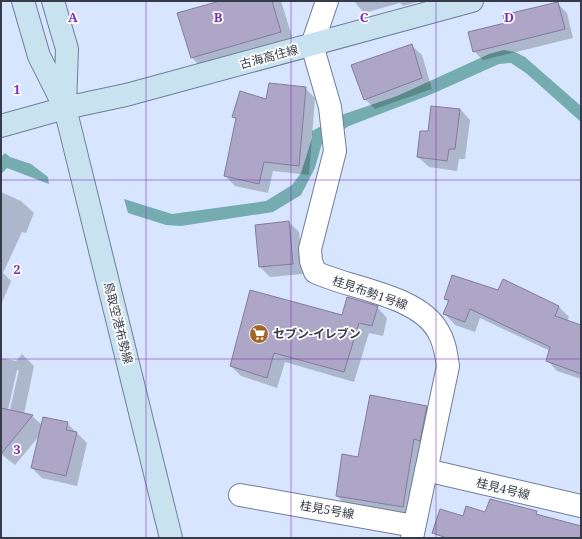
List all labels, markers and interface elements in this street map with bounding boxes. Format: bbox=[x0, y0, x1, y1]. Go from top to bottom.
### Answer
text: A bbox=[68, 8, 78, 26]
text: B bbox=[214, 8, 223, 26]
text: C bbox=[360, 8, 369, 26]
text: D bbox=[504, 8, 514, 26]
street label: 古海高住線 bbox=[238, 41, 300, 72]
text: 1 bbox=[13, 80, 21, 98]
text: 2 bbox=[13, 260, 21, 278]
street label: 桂見布勢1号線 bbox=[330, 272, 410, 313]
street label: 鳥取空港布勢線 bbox=[100, 280, 137, 366]
supermarket icon: セブン-イレブン bbox=[248, 323, 270, 345]
place label: セブン-イレブン bbox=[273, 325, 361, 342]
text: 3 bbox=[13, 440, 21, 458]
street label: 桂見4号線 bbox=[475, 474, 532, 503]
street label: 桂見5号線 bbox=[299, 496, 356, 523]

